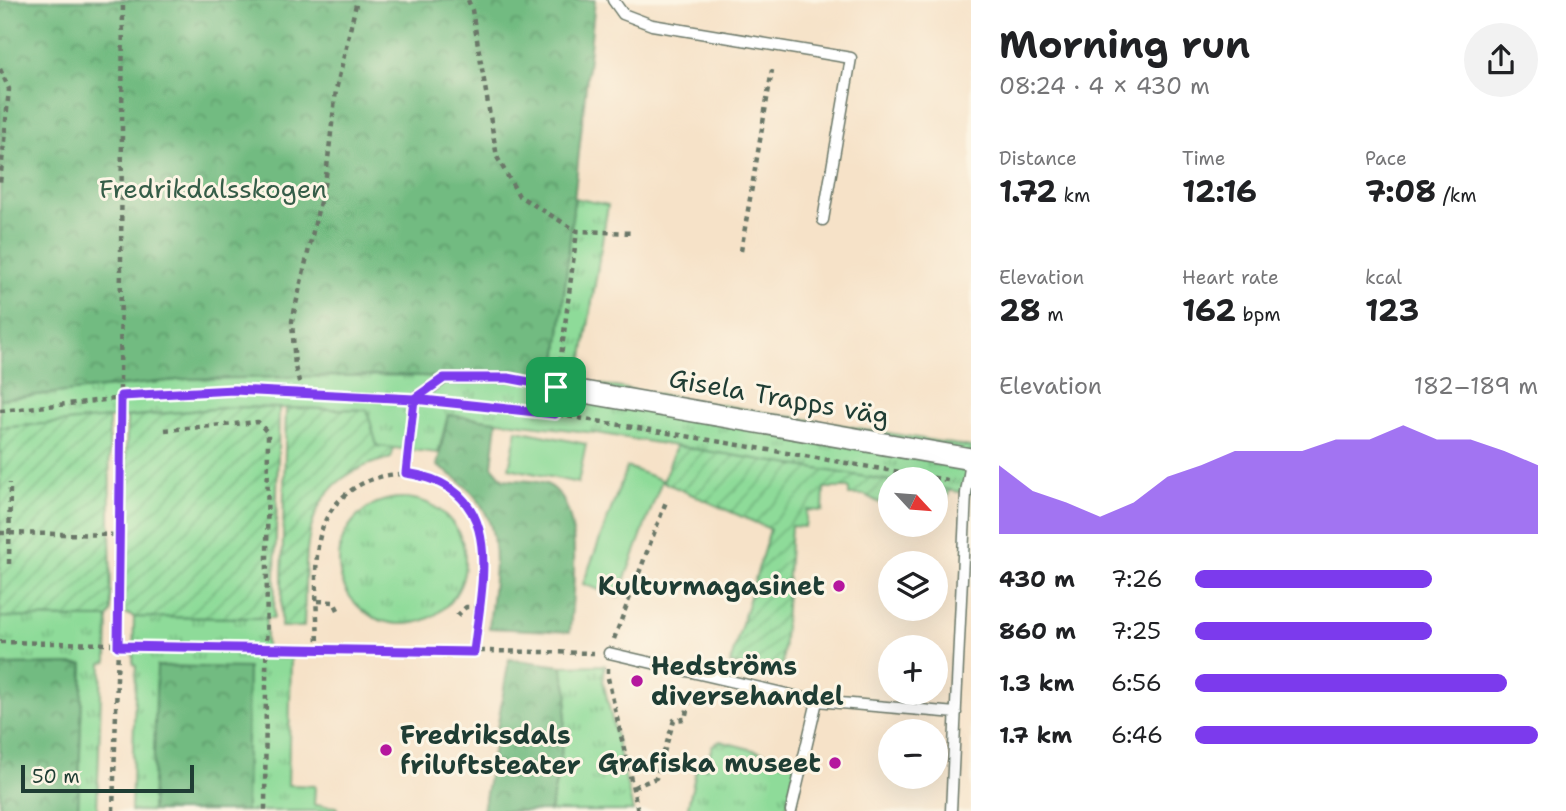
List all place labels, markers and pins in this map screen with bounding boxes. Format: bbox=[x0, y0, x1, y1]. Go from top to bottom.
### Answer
pin bbox=[526, 357, 586, 417]
place label: Kulturmagasinet bbox=[598, 568, 825, 603]
marker: Kulturmagasinet bbox=[831, 578, 847, 594]
place label: Hedströms diversehandel bbox=[651, 648, 844, 713]
marker: Hedströms diversehandel bbox=[629, 673, 645, 689]
place label: Fredriksdals friluftsteater bbox=[400, 717, 581, 782]
marker: Fredriksdals friluftsteater bbox=[378, 742, 394, 758]
place label: Grafiska museet bbox=[598, 745, 821, 780]
marker: Grafiska museet bbox=[827, 755, 843, 771]

